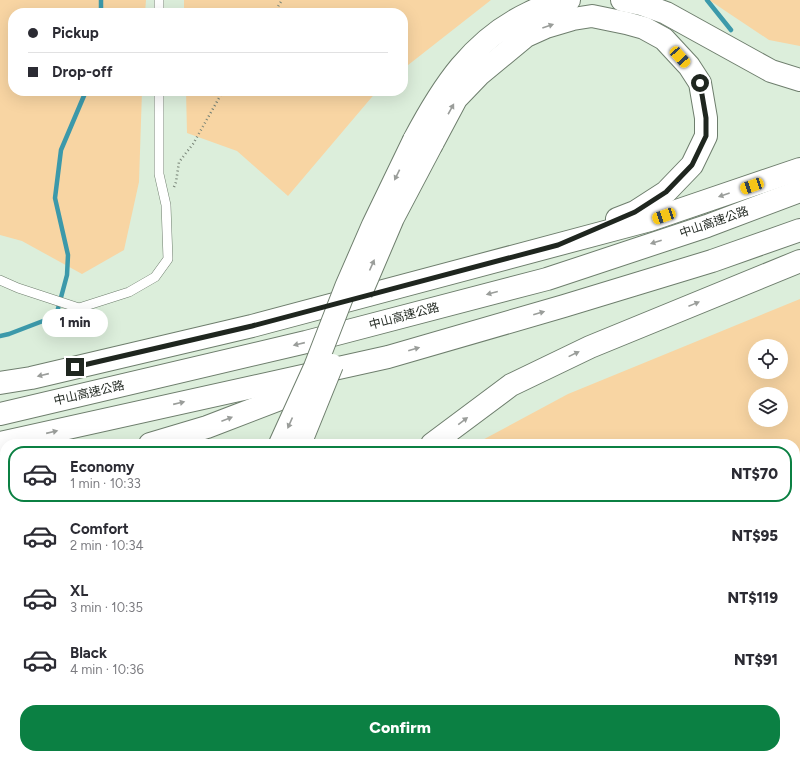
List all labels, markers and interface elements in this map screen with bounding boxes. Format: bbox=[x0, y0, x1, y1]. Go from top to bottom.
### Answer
one-way arrow bbox=[542, 23, 554, 29]
text: Pickup bbox=[52, 24, 99, 42]
car bbox=[668, 44, 692, 70]
text: Drop-off bbox=[52, 63, 113, 81]
route start bbox=[691, 74, 709, 92]
one-way arrow bbox=[447, 104, 454, 115]
one-way arrow bbox=[394, 170, 400, 181]
car bbox=[739, 176, 765, 196]
one-way arrow bbox=[717, 193, 729, 199]
street label: 中山高速公路 bbox=[678, 204, 750, 240]
car bbox=[651, 206, 677, 226]
one-way arrow bbox=[650, 240, 662, 246]
one-way arrow bbox=[369, 260, 375, 271]
one-way arrow bbox=[486, 290, 498, 296]
street label: 中山高速公路 bbox=[367, 300, 441, 332]
one-way arrow bbox=[689, 301, 701, 307]
callout: 1 min bbox=[42, 309, 108, 337]
one-way arrow bbox=[534, 310, 546, 316]
text: 1 min bbox=[59, 315, 91, 330]
map controls bbox=[748, 339, 788, 427]
button: locate bbox=[748, 339, 788, 379]
one-way arrow bbox=[292, 341, 304, 347]
one-way arrow bbox=[409, 346, 421, 352]
one-way arrow bbox=[569, 351, 580, 357]
route end bbox=[66, 358, 84, 376]
one-way arrow bbox=[37, 372, 49, 378]
street label: 中山高速公路 bbox=[52, 378, 126, 408]
button: layers bbox=[748, 387, 788, 427]
one-way arrow bbox=[172, 400, 185, 406]
one-way arrow bbox=[222, 416, 234, 422]
one-way arrow bbox=[458, 416, 469, 425]
one-way arrow bbox=[287, 418, 293, 429]
one-way arrow bbox=[46, 428, 58, 434]
icon: car bbox=[22, 456, 58, 492]
text: Economy bbox=[70, 458, 135, 476]
text: NT$70 bbox=[731, 465, 778, 483]
text: 1 min · 10:33 bbox=[70, 476, 141, 491]
icon: car bbox=[22, 518, 58, 554]
text: Comfort bbox=[70, 520, 129, 538]
text: NT$95 bbox=[732, 527, 778, 545]
text: 2 min · 10:34 bbox=[70, 538, 144, 553]
icon: car bbox=[22, 580, 58, 616]
text: XL bbox=[70, 582, 88, 600]
text: NT$119 bbox=[728, 589, 778, 607]
text: 3 min · 10:35 bbox=[70, 600, 143, 615]
icon: car bbox=[22, 642, 58, 678]
text: Black bbox=[70, 644, 107, 662]
text: NT$91 bbox=[734, 651, 778, 669]
text: 4 min · 10:36 bbox=[70, 662, 144, 677]
button: Confirm bbox=[20, 705, 780, 751]

